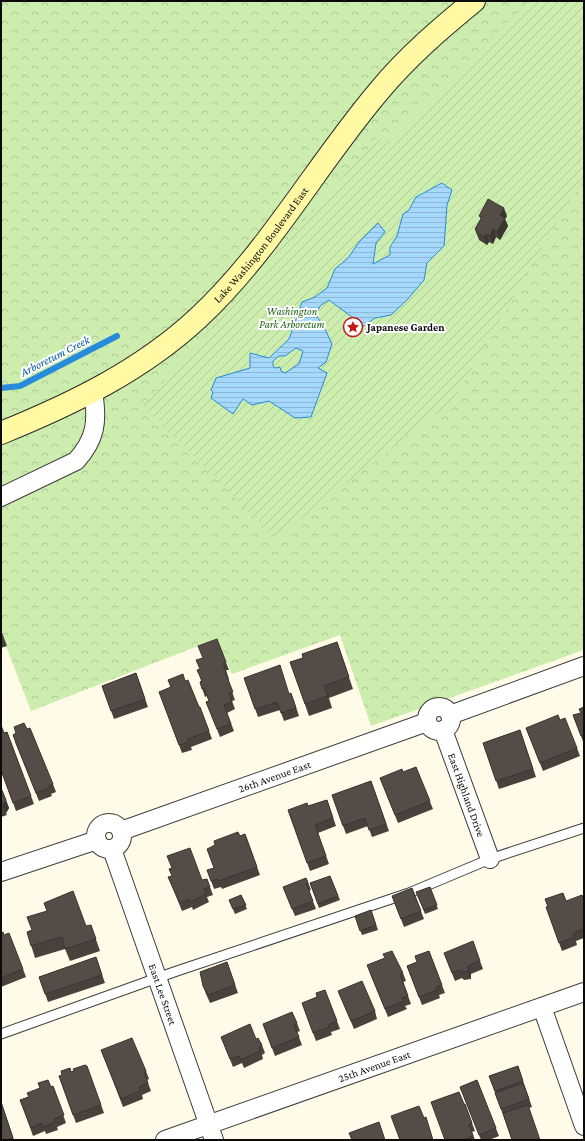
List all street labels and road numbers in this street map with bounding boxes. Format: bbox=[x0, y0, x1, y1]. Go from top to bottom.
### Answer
street label: Lake Washington Boulevard East bbox=[211, 184, 311, 305]
street label: East Highland Drive bbox=[446, 751, 487, 838]
street label: 26th Avenue East bbox=[237, 758, 313, 795]
street label: East Lee Street bbox=[147, 962, 179, 1027]
street label: 25th Avenue East bbox=[337, 1048, 412, 1084]

